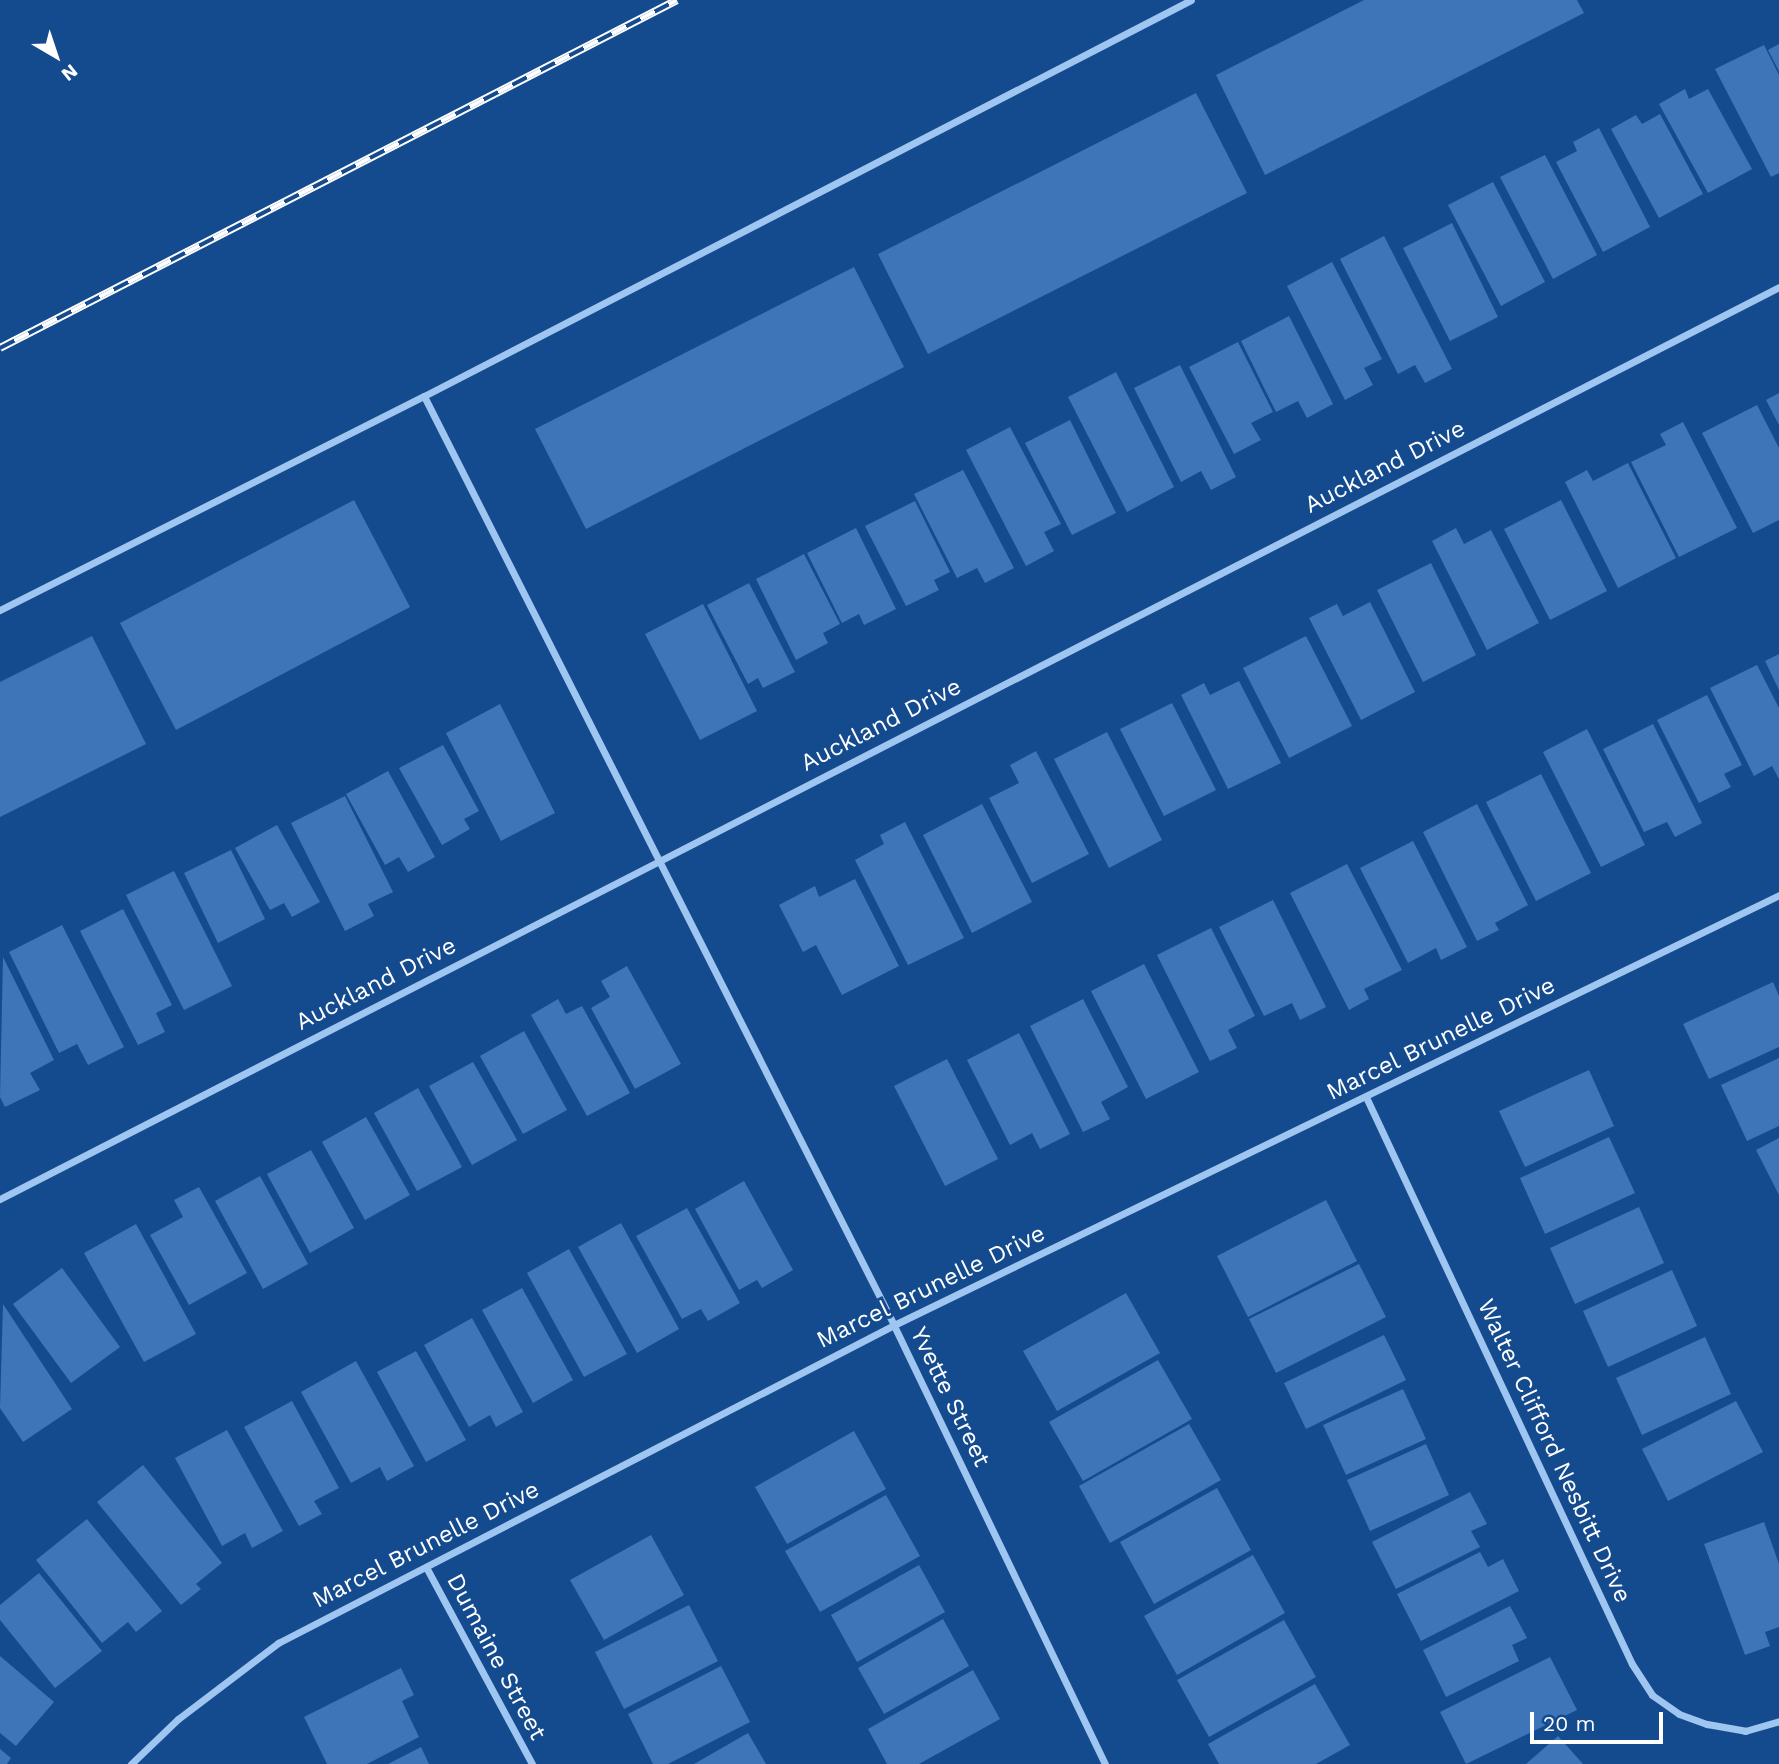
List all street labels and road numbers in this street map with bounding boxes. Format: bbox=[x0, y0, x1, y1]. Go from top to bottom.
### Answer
street label: Auckland Drive bbox=[1300, 414, 1470, 520]
street label: Auckland Drive bbox=[796, 672, 966, 778]
street label: Auckland Drive bbox=[291, 931, 461, 1037]
street label: Marcel Brunelle Drive bbox=[1322, 971, 1560, 1107]
street label: Marcel Brunelle Drive bbox=[812, 1219, 1050, 1355]
street label: Walter Clifford Nesbitt Drive bbox=[1471, 1294, 1637, 1608]
street label: Yvette Street bbox=[904, 1323, 996, 1471]
street label: Marcel Brunelle Drive bbox=[307, 1475, 545, 1615]
street label: Dumaine Street bbox=[440, 1569, 552, 1745]

